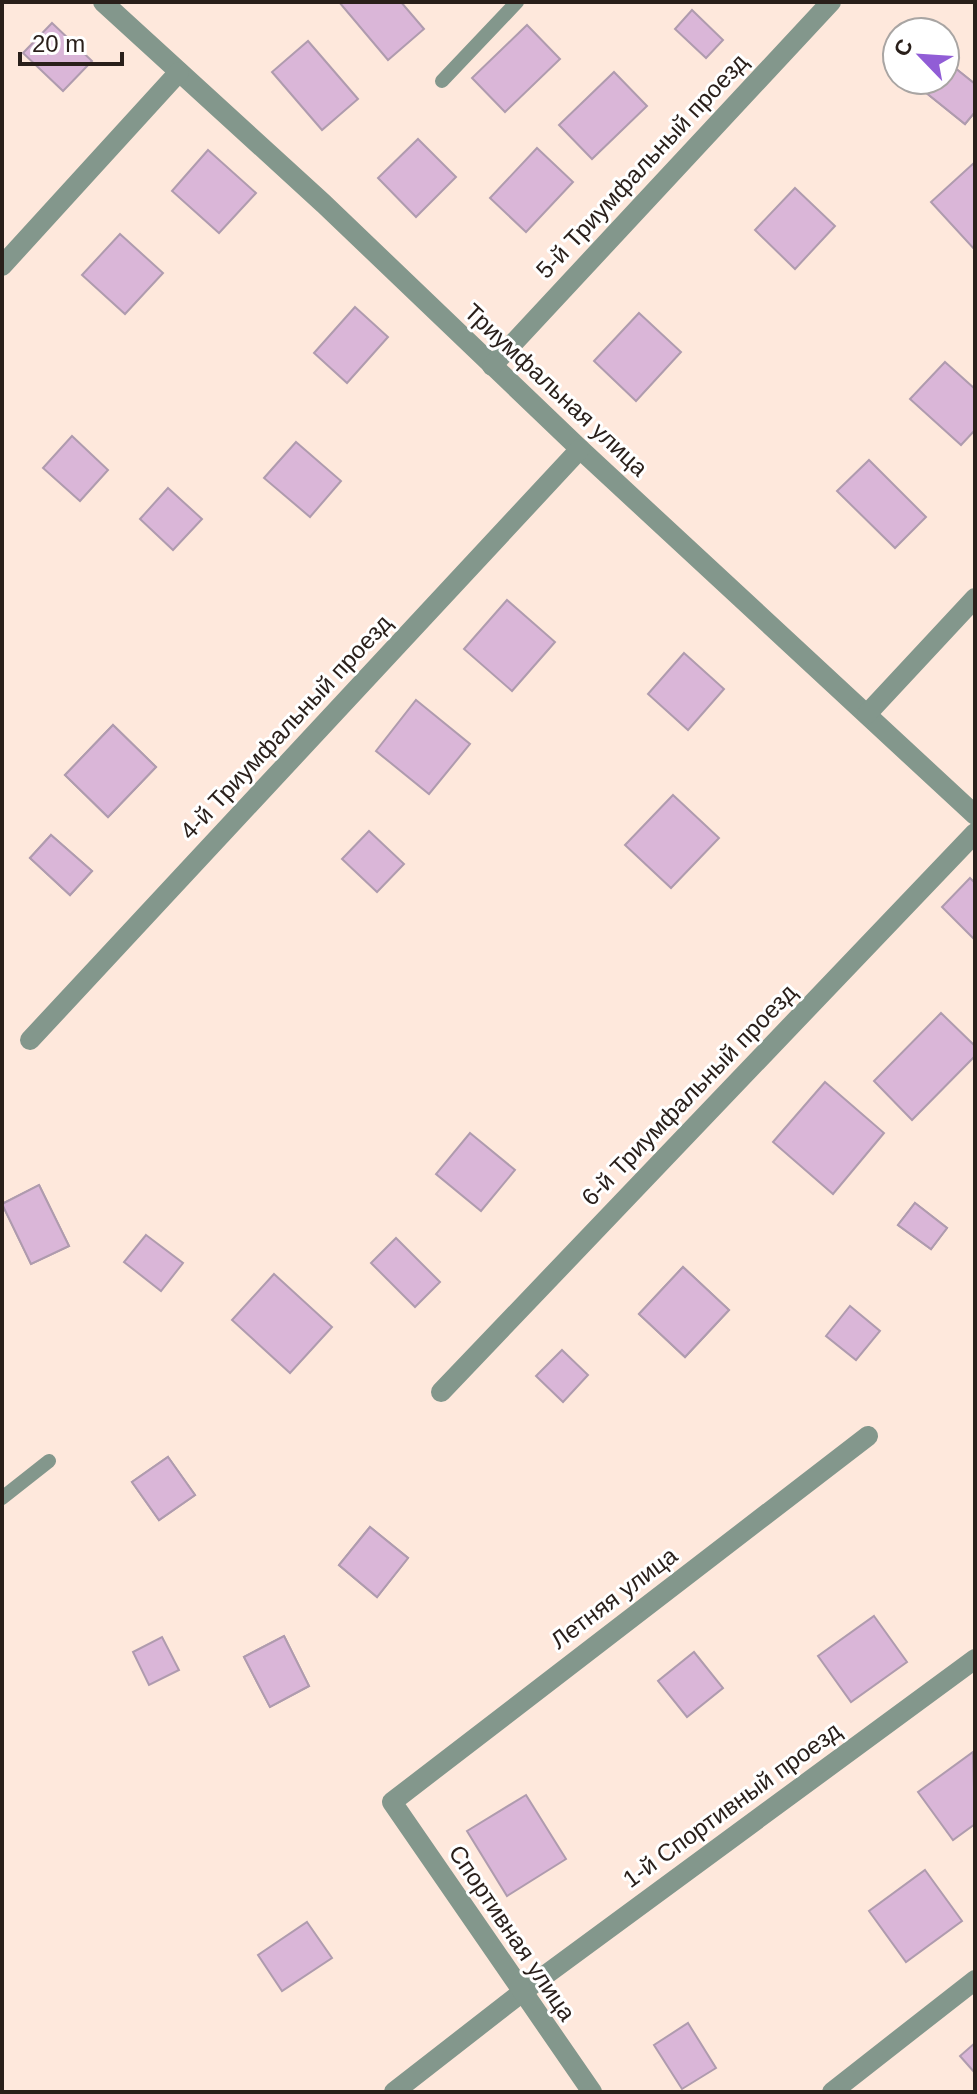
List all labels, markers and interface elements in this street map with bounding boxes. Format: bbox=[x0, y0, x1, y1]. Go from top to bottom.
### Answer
scale bar bbox=[20, 16, 122, 66]
north arrow bbox=[881, 16, 961, 96]
text: 20 m bbox=[32, 30, 85, 57]
text: С bbox=[889, 35, 918, 60]
street label: 5-й Триумфальный проезд bbox=[531, 48, 753, 283]
street label: Триумфальная улица bbox=[459, 298, 654, 482]
street label: 4-й Триумфальный проезд bbox=[175, 609, 397, 844]
street label: 6-й Триумфальный проезд bbox=[576, 978, 801, 1211]
street label: Летняя улица bbox=[545, 1541, 683, 1654]
street label: 1-й Спортивный проезд bbox=[618, 1716, 846, 1893]
street label: Спортивная улица bbox=[444, 1840, 582, 2026]

